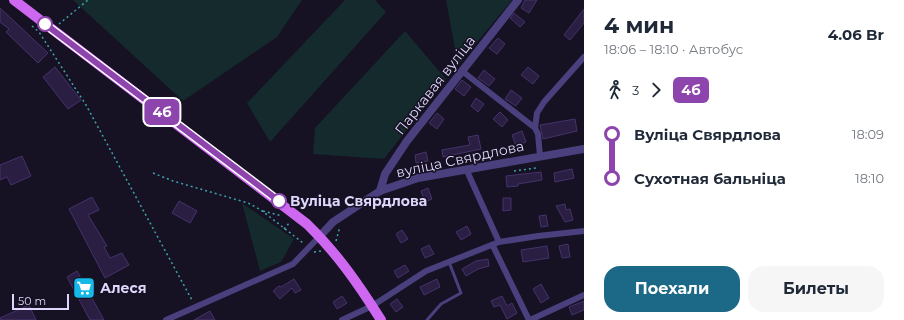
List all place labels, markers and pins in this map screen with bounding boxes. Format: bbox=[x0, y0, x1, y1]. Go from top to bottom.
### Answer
unlabelled marker bbox=[37, 16, 53, 32]
place label: Вуліца Свярдлова bbox=[290, 192, 427, 210]
marker: Вуліца Свярдлова bbox=[271, 193, 287, 209]
supermarket icon: Алеся bbox=[71, 275, 97, 301]
place label: Алеся bbox=[100, 279, 146, 297]

